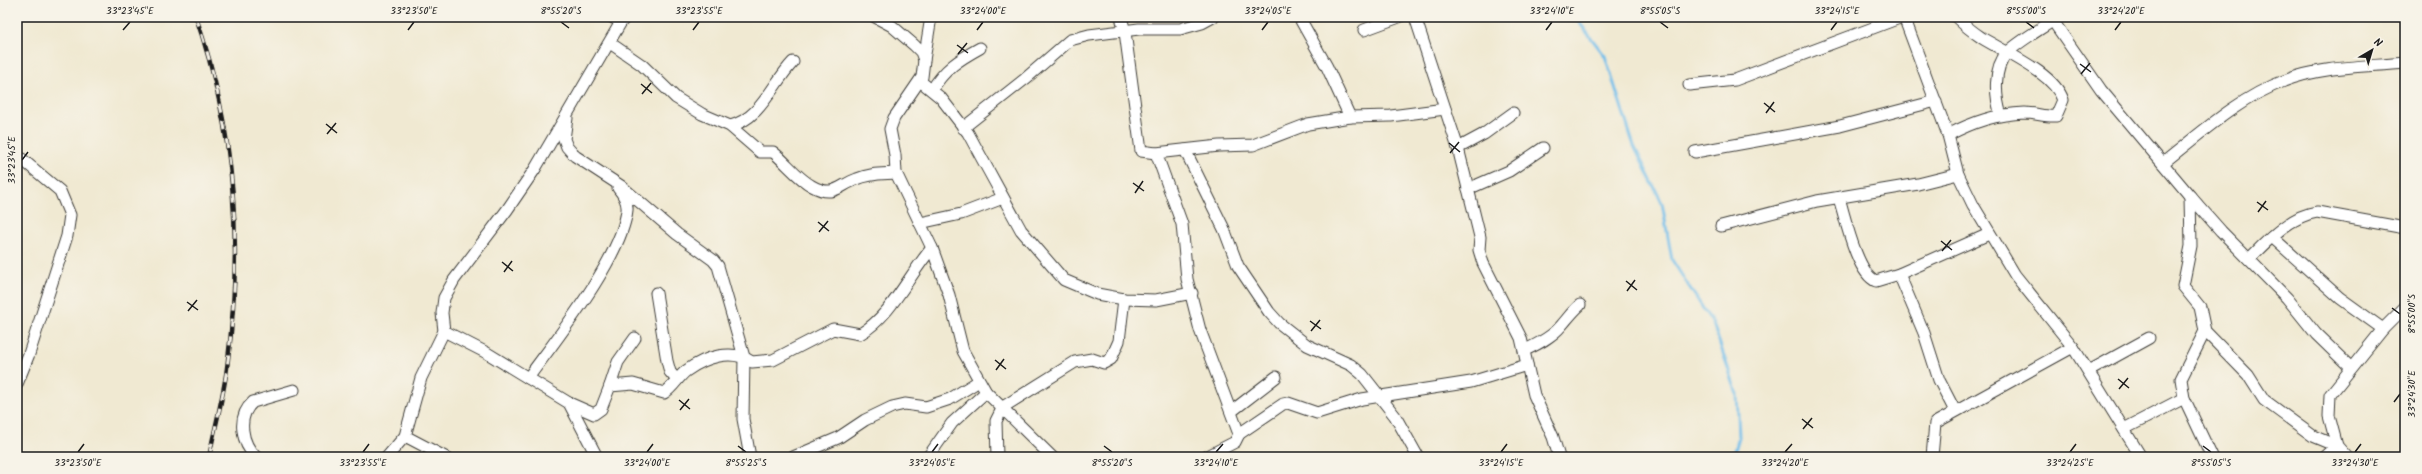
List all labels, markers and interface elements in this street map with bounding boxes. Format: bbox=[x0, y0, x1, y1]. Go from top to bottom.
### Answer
text: 33°23'45"E bbox=[106, 3, 155, 19]
text: 33°23'50"E bbox=[390, 3, 439, 19]
text: 8°55'20"S bbox=[540, 3, 582, 19]
text: 33°23'55"E bbox=[675, 3, 724, 19]
text: 33°24'00"E bbox=[960, 3, 1008, 19]
text: 33°24'05"E bbox=[1244, 3, 1293, 19]
text: 33°24'10"E bbox=[1530, 3, 1576, 19]
text: 8°55'05"S bbox=[1640, 3, 1681, 19]
text: 33°24'15"E bbox=[1814, 3, 1861, 19]
text: 8°55'00"S bbox=[2006, 3, 2047, 19]
text: 33°24'20"E bbox=[2097, 3, 2146, 19]
north arrow bbox=[2352, 30, 2392, 70]
text: N bbox=[2369, 34, 2386, 52]
text: 33°23'45"E bbox=[4, 135, 20, 184]
text: 8°55'00"S bbox=[2404, 293, 2420, 334]
text: 33°24'30"E bbox=[2404, 369, 2420, 418]
text: 33°23'50"E bbox=[54, 455, 103, 471]
text: 33°23'55"E bbox=[339, 455, 388, 471]
text: 33°24'00"E bbox=[624, 455, 672, 471]
text: 8°55'25"S bbox=[725, 455, 767, 471]
text: 33°24'05"E bbox=[908, 455, 957, 471]
text: 8°55'20"S bbox=[1091, 455, 1133, 471]
text: 33°24'10"E bbox=[1194, 455, 1240, 471]
text: 33°24'15"E bbox=[1478, 455, 1525, 471]
text: 33°24'20"E bbox=[1761, 455, 1810, 471]
text: 33°24'25"E bbox=[2046, 455, 2095, 471]
text: 8°55'05"S bbox=[2191, 455, 2232, 471]
text: 33°24'30"E bbox=[2331, 455, 2380, 471]

